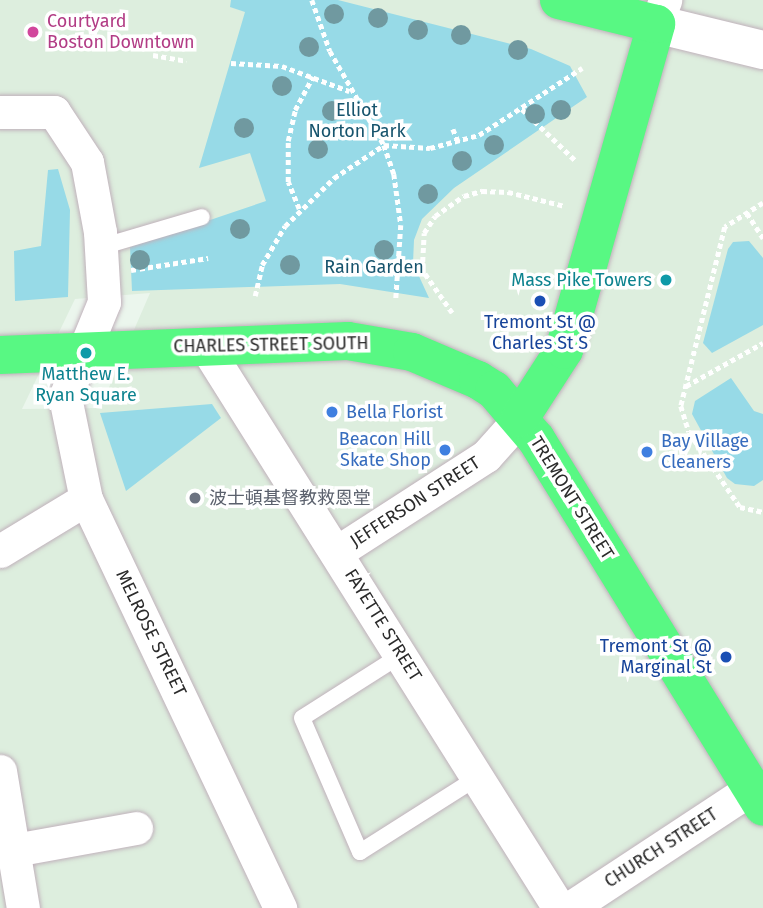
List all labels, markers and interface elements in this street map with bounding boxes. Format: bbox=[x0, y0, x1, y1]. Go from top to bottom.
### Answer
place label: Courtyard Boston Downtown bbox=[47, 11, 195, 54]
marker: Courtyard Boston Downtown bbox=[25, 24, 41, 40]
park label: Elliot Norton Park bbox=[308, 100, 406, 142]
park label: Rain Garden bbox=[324, 256, 424, 278]
place label: Mass Pike Towers bbox=[511, 269, 652, 291]
marker: Mass Pike Towers bbox=[658, 272, 674, 288]
marker: Tremont St @ Charles St S bbox=[532, 293, 548, 309]
place label: Tremont St @ Charles St S bbox=[484, 312, 596, 354]
street label: CHARLES STREET SOUTH bbox=[173, 332, 369, 358]
marker: Matthew E. Ryan Square bbox=[78, 345, 94, 361]
place label: Matthew E. Ryan Square bbox=[35, 364, 137, 406]
place label: Bella Florist bbox=[346, 401, 443, 423]
marker: Bella Florist bbox=[324, 404, 340, 420]
place label: Beacon Hill Skate Shop bbox=[339, 429, 431, 472]
place label: Bay Village Cleaners bbox=[661, 431, 749, 474]
street label: TREMONT STREET bbox=[526, 433, 618, 563]
marker: Beacon Hill Skate Shop bbox=[437, 442, 453, 458]
marker: Bay Village Cleaners bbox=[639, 444, 655, 460]
street label: JEFFERSON STREET bbox=[346, 452, 484, 552]
place label: 波士頓基督教救恩堂 bbox=[209, 487, 371, 509]
marker: 波士頓基督教救恩堂 bbox=[187, 490, 203, 506]
street label: FAYETTE STREET bbox=[340, 565, 426, 685]
street label: MELROSE STREET bbox=[111, 566, 191, 700]
place label: Tremont St @ Marginal St bbox=[600, 636, 712, 678]
marker: Tremont St @ Marginal St bbox=[718, 649, 734, 665]
street label: CHURCH STREET bbox=[601, 803, 721, 893]

